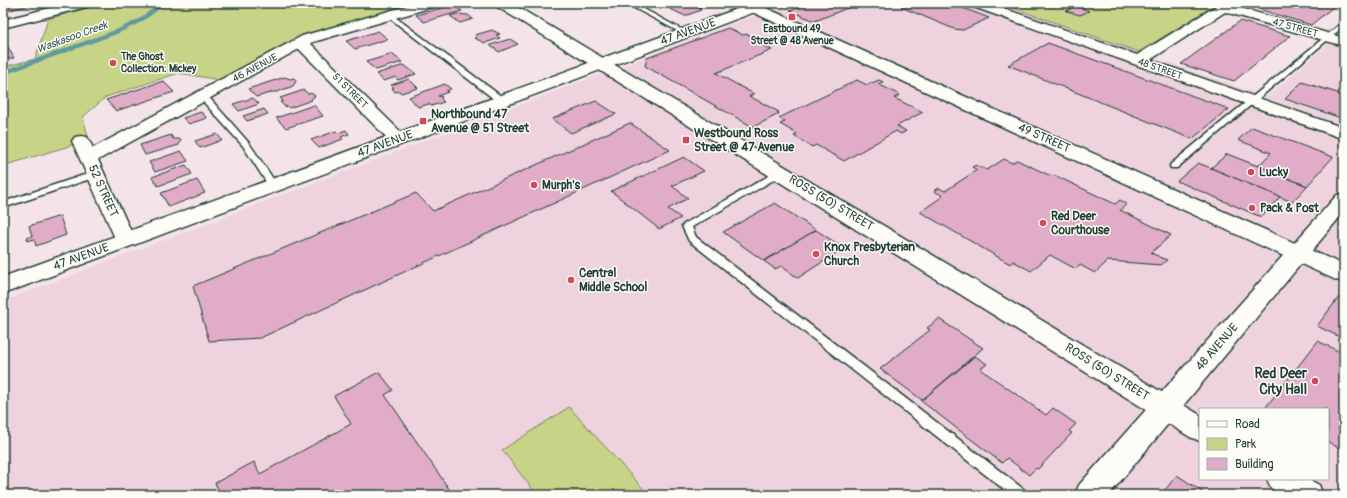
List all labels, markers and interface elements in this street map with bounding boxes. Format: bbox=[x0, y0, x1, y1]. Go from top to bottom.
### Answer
marker: Eastbound 49 Street @ 48 Avenue bbox=[787, 12, 797, 22]
street label: 47 AVENUE bbox=[658, 15, 718, 49]
street label: 47 STREET bbox=[1271, 16, 1319, 40]
water label: Waskasoo Creek bbox=[35, 18, 110, 56]
place label: Eastbound 49 Street @ 48 Avenue bbox=[750, 23, 835, 47]
place label: The Ghost Collection: Mickey bbox=[120, 51, 197, 75]
street label: 46 AVENUE bbox=[231, 51, 279, 85]
street label: 48 STREET bbox=[1136, 55, 1184, 83]
marker: The Ghost Collection: Mickey bbox=[108, 58, 118, 68]
street label: 51 STREET bbox=[330, 71, 370, 111]
place label: Northbound 47 Avenue @ 51 Street bbox=[431, 107, 530, 136]
marker: Northbound 47 Avenue @ 51 Street bbox=[418, 116, 428, 126]
street label: 49 STREET bbox=[1016, 120, 1073, 156]
place label: Westbound Ross Street @ 47 Avenue bbox=[694, 126, 795, 155]
street label: 47 AVENUE bbox=[355, 127, 415, 161]
marker: Westbound Ross Street @ 47 Avenue bbox=[681, 135, 691, 145]
street label: 52 STREET bbox=[85, 163, 121, 220]
place label: Lucky bbox=[1259, 165, 1289, 180]
marker: Lucky bbox=[1246, 167, 1256, 177]
street label: ROSS (50) STREET bbox=[786, 172, 876, 234]
place label: Murph's bbox=[542, 178, 581, 193]
marker: Murph's bbox=[529, 180, 539, 190]
place label: Pack & Post bbox=[1260, 201, 1320, 216]
marker: Pack & Post bbox=[1247, 203, 1257, 213]
place label: Red Deer Courthouse bbox=[1051, 209, 1110, 238]
marker: Red Deer Courthouse bbox=[1038, 218, 1048, 228]
street label: 47 AVENUE bbox=[51, 240, 111, 274]
place label: Knox Presbyterian Church bbox=[824, 240, 915, 269]
marker: Knox Presbyterian Church bbox=[811, 249, 821, 259]
place label: Central Middle School bbox=[579, 266, 648, 295]
marker: Central Middle School bbox=[566, 275, 576, 285]
street label: 48 AVENUE bbox=[1192, 320, 1242, 374]
street label: ROSS (50) STREET bbox=[1062, 340, 1152, 404]
place label: Red Deer City Hall bbox=[1255, 365, 1308, 398]
marker: Red Deer City Hall bbox=[1310, 376, 1320, 386]
legend bbox=[1199, 408, 1329, 480]
text: Road bbox=[1235, 417, 1260, 432]
text: Park bbox=[1235, 437, 1256, 452]
text: Building bbox=[1235, 457, 1274, 472]

